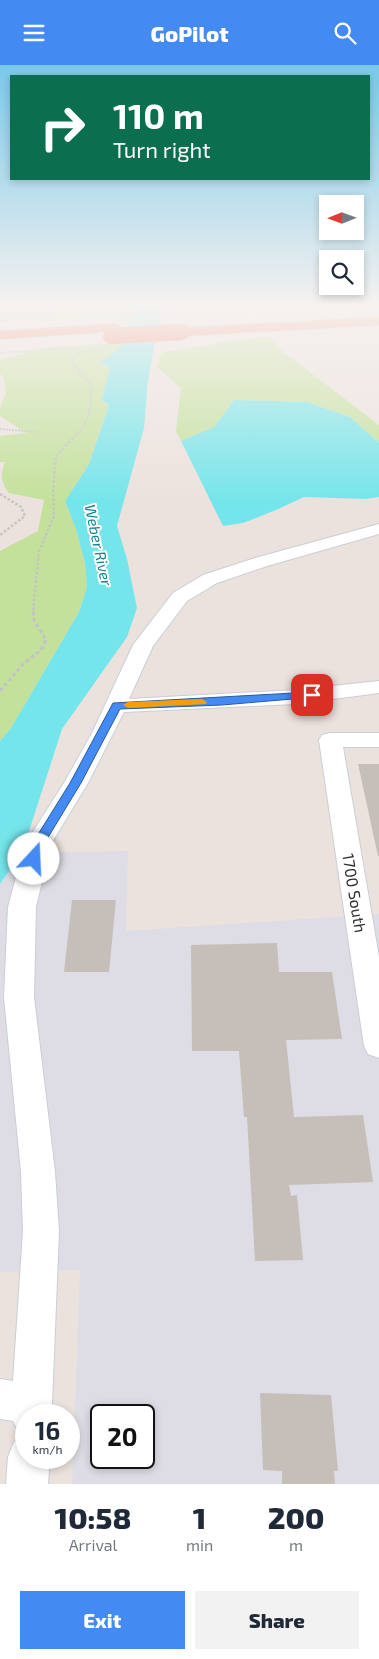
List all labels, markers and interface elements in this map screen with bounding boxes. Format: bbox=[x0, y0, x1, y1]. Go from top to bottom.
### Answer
icon: menu bbox=[20, 19, 48, 47]
icon: search bbox=[331, 19, 359, 47]
text: GoPilot bbox=[150, 20, 229, 46]
text: 110 m bbox=[113, 94, 204, 136]
icon: right bbox=[30, 95, 95, 160]
text: Turn right bbox=[113, 136, 211, 162]
north arrow bbox=[319, 195, 364, 240]
map controls bbox=[319, 195, 364, 295]
button: search bbox=[319, 250, 364, 295]
water label: Weber River bbox=[82, 503, 117, 588]
pin bbox=[291, 674, 333, 716]
icon: arrive bbox=[298, 681, 326, 709]
position arrow bbox=[7, 832, 59, 884]
street label: 1700 South bbox=[339, 852, 371, 934]
speed limit sign: 20 bbox=[90, 1404, 155, 1469]
text: 16 bbox=[35, 1415, 60, 1445]
text: km/h bbox=[33, 1442, 62, 1456]
text: 10:58 bbox=[55, 1499, 131, 1535]
text: 1 bbox=[193, 1499, 206, 1535]
text: 200 bbox=[268, 1499, 324, 1535]
text: Arrival bbox=[69, 1535, 117, 1554]
text: min bbox=[186, 1535, 213, 1554]
text: m bbox=[289, 1535, 303, 1554]
button: Exit bbox=[20, 1591, 185, 1649]
button: Share bbox=[195, 1591, 359, 1649]

